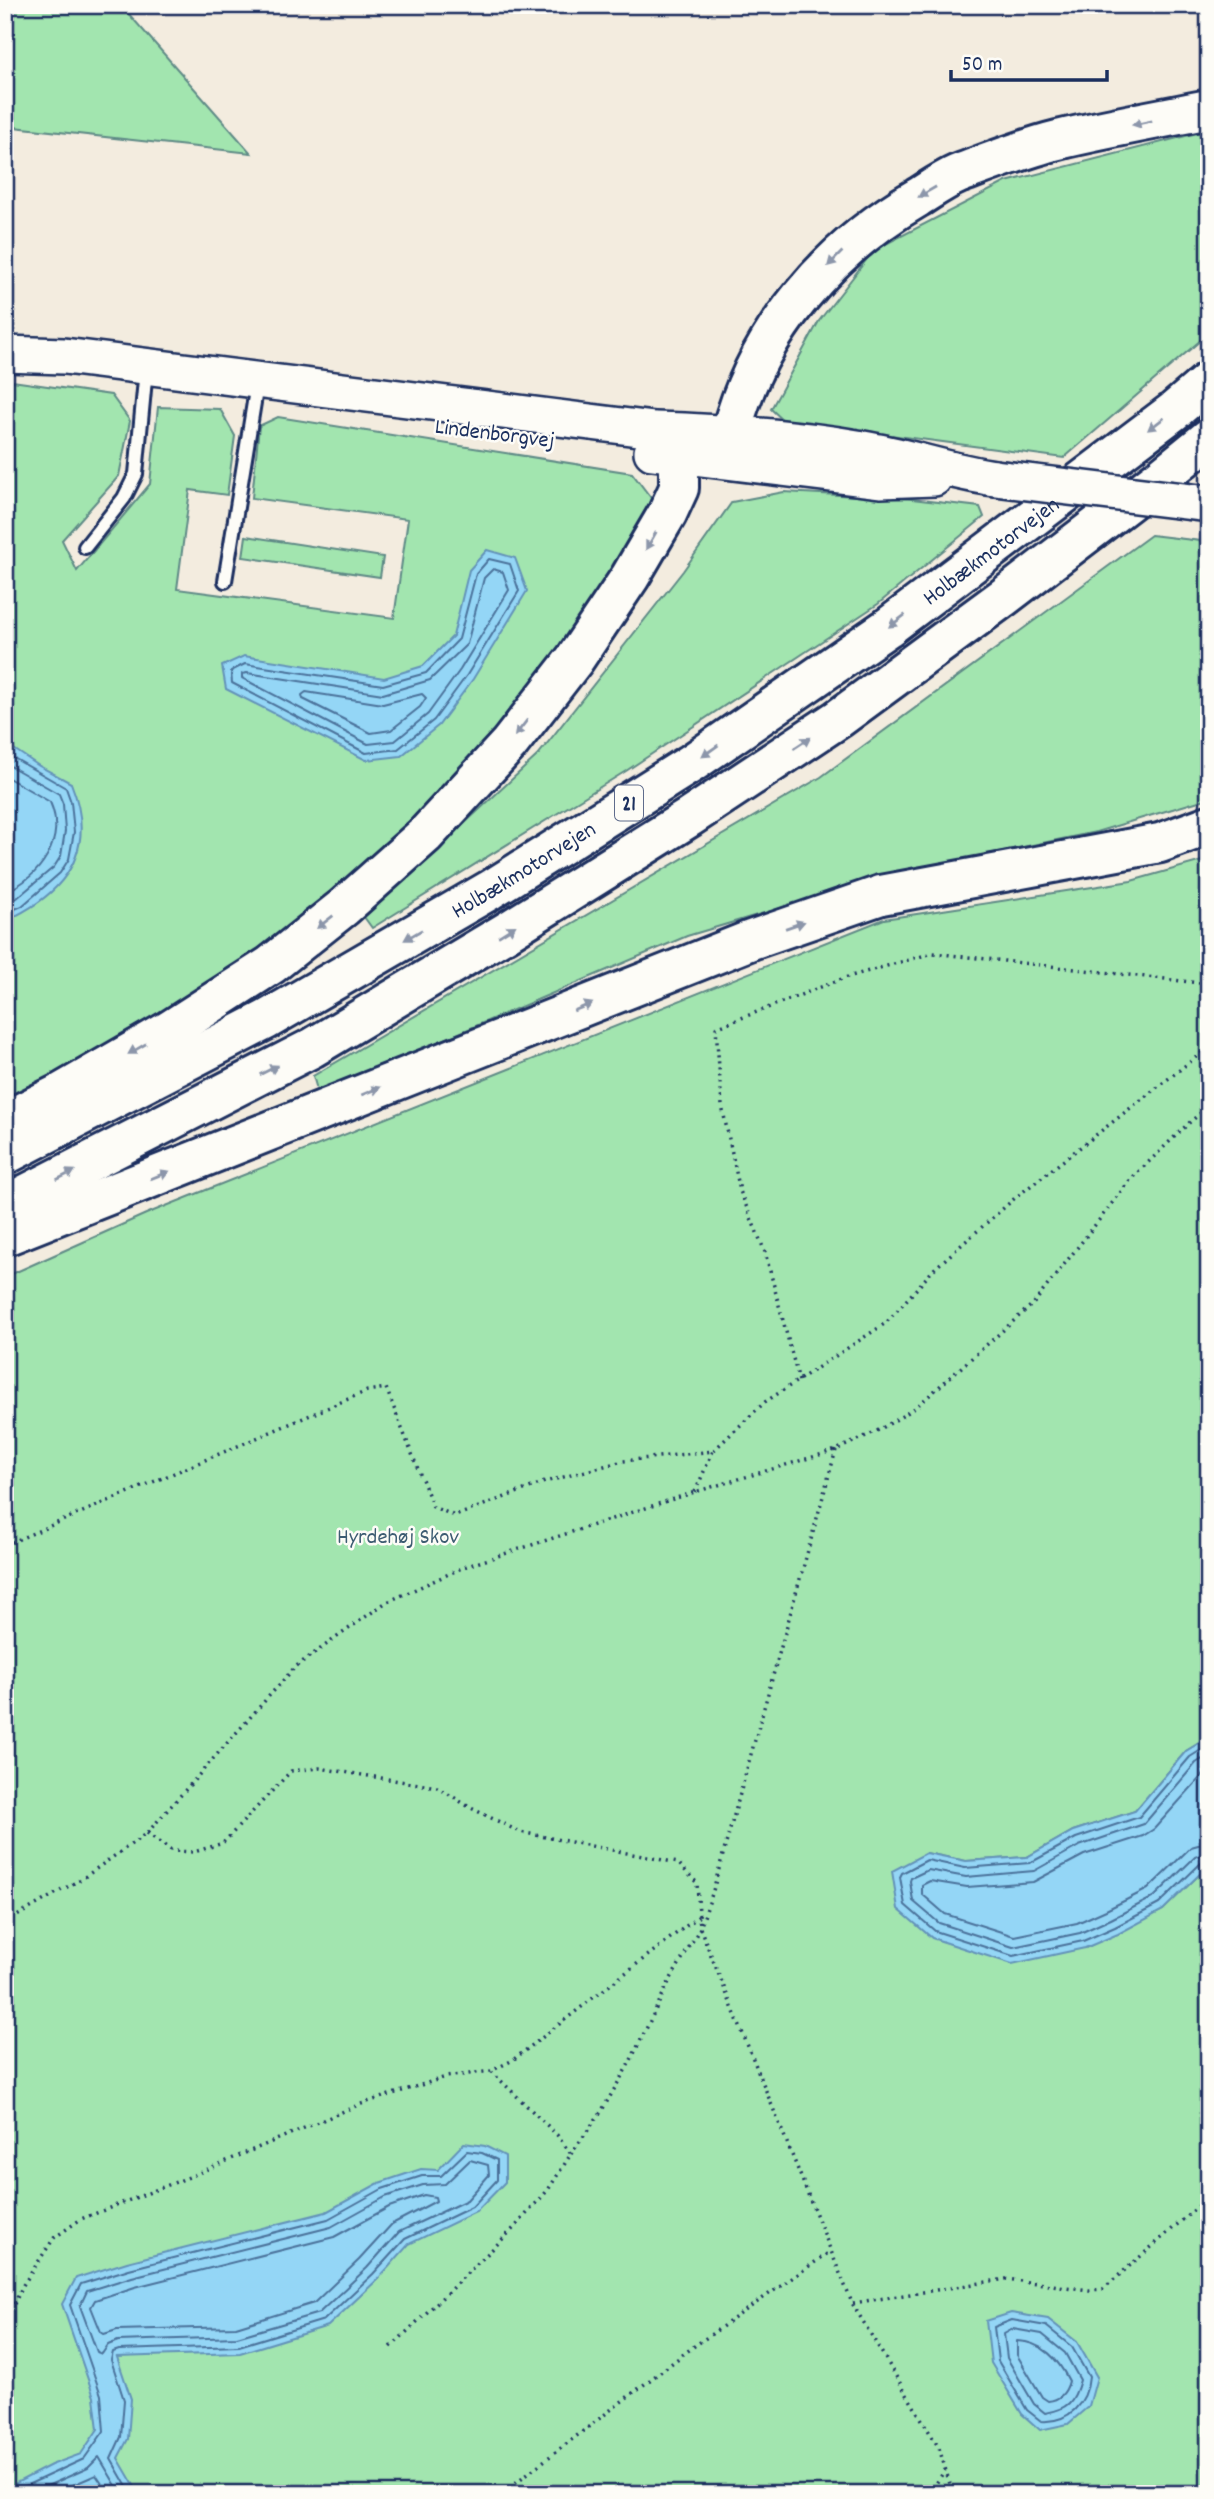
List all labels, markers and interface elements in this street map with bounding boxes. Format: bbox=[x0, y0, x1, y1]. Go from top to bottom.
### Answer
scale bar bbox=[951, 38, 1107, 82]
text: 50 m bbox=[962, 51, 1002, 81]
one-way arrow bbox=[1131, 117, 1153, 128]
one-way arrow bbox=[917, 186, 936, 198]
one-way arrow bbox=[827, 250, 844, 267]
street label: Lindenborgvej bbox=[433, 412, 556, 459]
one-way arrow bbox=[1147, 417, 1165, 431]
street label: Holbækmotorvejen bbox=[917, 490, 1068, 615]
one-way arrow bbox=[645, 532, 657, 551]
one-way arrow bbox=[888, 613, 906, 628]
one-way arrow bbox=[515, 719, 529, 737]
one-way arrow bbox=[792, 736, 812, 749]
one-way arrow bbox=[701, 744, 719, 758]
road number: 21 bbox=[615, 786, 643, 820]
street label: Holbækmotorvejen bbox=[446, 814, 603, 929]
one-way arrow bbox=[316, 914, 333, 929]
one-way arrow bbox=[784, 919, 805, 930]
one-way arrow bbox=[498, 925, 517, 937]
one-way arrow bbox=[403, 929, 422, 941]
one-way arrow bbox=[572, 1002, 593, 1013]
one-way arrow bbox=[127, 1043, 146, 1055]
one-way arrow bbox=[259, 1065, 279, 1077]
one-way arrow bbox=[361, 1086, 382, 1097]
one-way arrow bbox=[57, 1169, 77, 1181]
one-way arrow bbox=[149, 1169, 170, 1180]
park label: Hyrdehøj Skov bbox=[337, 1522, 459, 1555]

